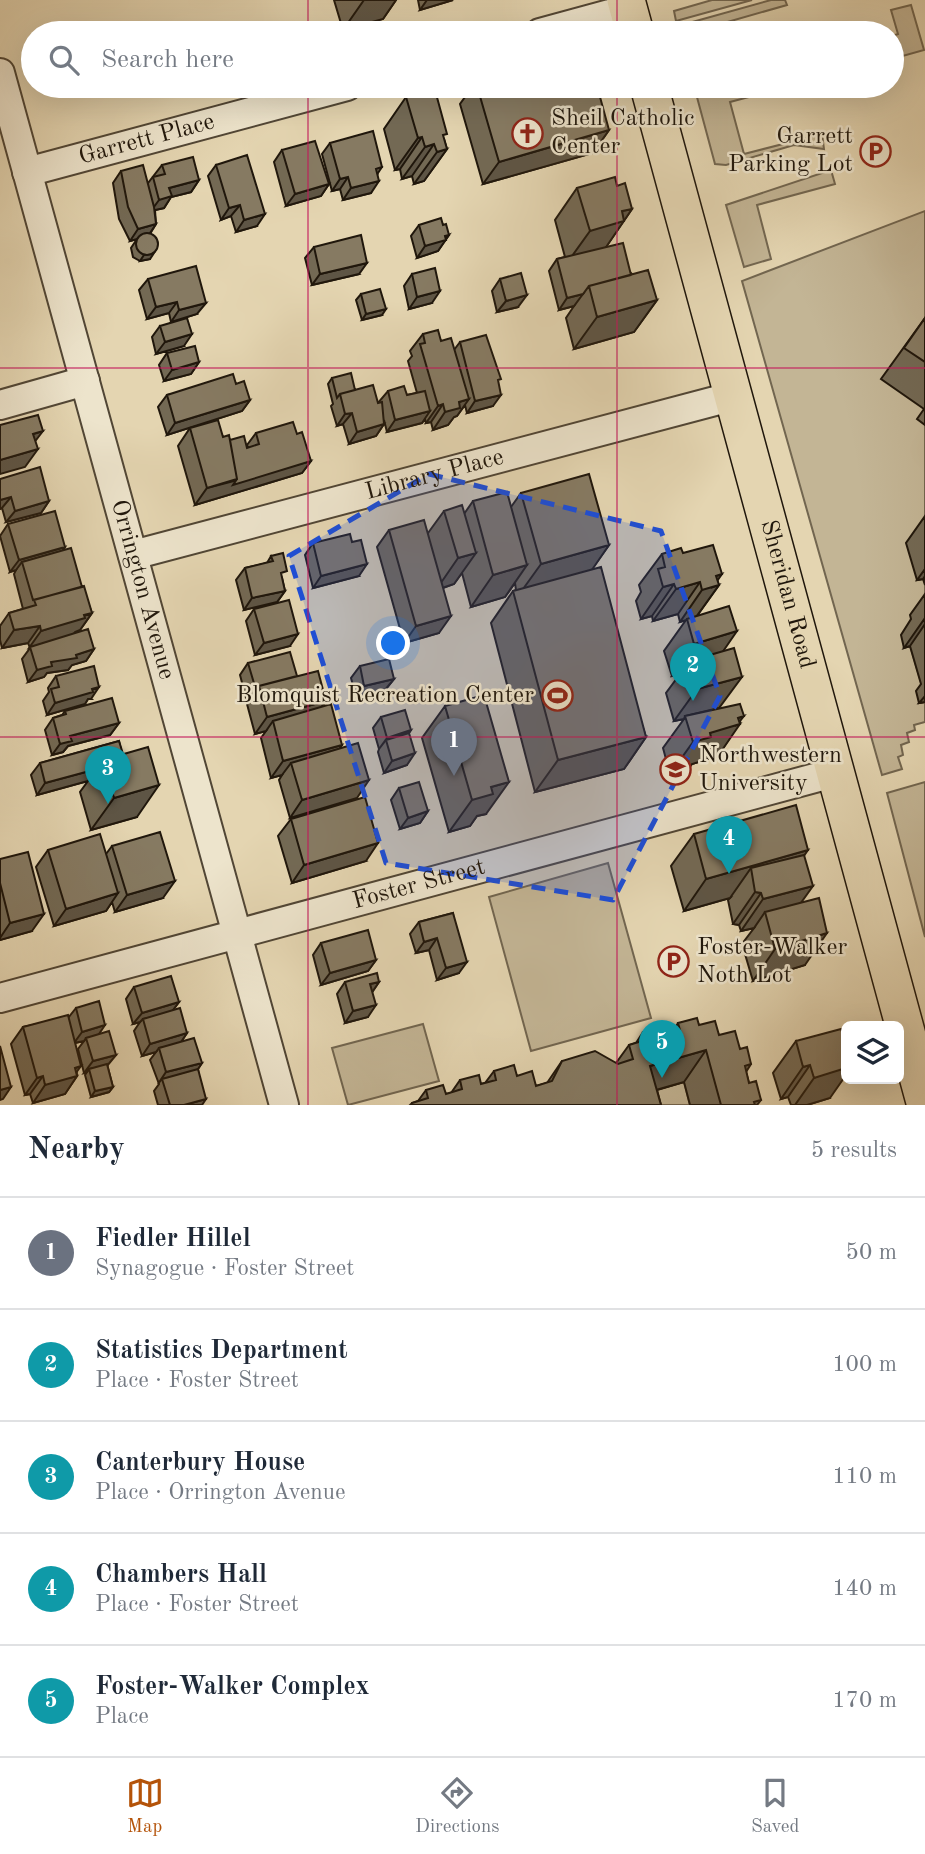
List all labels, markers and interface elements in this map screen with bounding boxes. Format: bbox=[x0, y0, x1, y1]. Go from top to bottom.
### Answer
search box bbox=[21, 21, 904, 98]
icon: search bbox=[45, 41, 83, 79]
text: Search here bbox=[101, 47, 234, 73]
place label: Sheil Catholic Center bbox=[551, 107, 694, 159]
street label: Garrett Place bbox=[76, 110, 217, 170]
church icon: Sheil Catholic Center bbox=[511, 116, 545, 150]
place label: Garrett Parking Lot bbox=[728, 125, 853, 177]
parking icon: Garrett Parking Lot bbox=[859, 134, 893, 168]
street label: Library Place bbox=[363, 445, 506, 505]
street label: Orrington Avenue bbox=[106, 497, 178, 682]
street label: Sheridan Road bbox=[756, 518, 819, 671]
your location bbox=[376, 626, 410, 660]
pin: 2 bbox=[670, 643, 716, 701]
sports icon: Blomquist Recreation Center bbox=[540, 679, 574, 713]
place label: Blomquist Recreation Center bbox=[236, 684, 534, 708]
pin: 1 bbox=[431, 718, 477, 776]
place label: Northwestern University bbox=[699, 744, 842, 796]
pin: 3 bbox=[85, 746, 131, 804]
school or university icon: Northwestern University bbox=[659, 753, 693, 787]
pin: 4 bbox=[706, 816, 752, 874]
street label: Foster Street bbox=[350, 855, 488, 914]
place label: Foster-Walker Noth Lot bbox=[697, 936, 848, 988]
parking icon: Foster-Walker Noth Lot bbox=[657, 945, 691, 979]
pin: 5 bbox=[639, 1020, 685, 1078]
map controls bbox=[841, 1021, 904, 1084]
button: layers bbox=[841, 1021, 904, 1084]
text: Nearby bbox=[28, 1135, 125, 1165]
text: 5 results bbox=[811, 1139, 897, 1162]
text: Fiedler Hillel bbox=[95, 1226, 251, 1252]
text: 1 bbox=[44, 1241, 58, 1264]
text: 50 m bbox=[846, 1241, 897, 1264]
text: Synagogue · Foster Street bbox=[95, 1257, 354, 1280]
text: Statistics Department bbox=[95, 1338, 348, 1364]
text: 2 bbox=[44, 1353, 58, 1376]
text: 100 m bbox=[832, 1353, 897, 1376]
text: Place · Foster Street bbox=[95, 1369, 299, 1392]
text: Canterbury House bbox=[95, 1450, 305, 1476]
text: 3 bbox=[44, 1465, 58, 1488]
text: 110 m bbox=[832, 1465, 897, 1488]
text: Place · Orrington Avenue bbox=[95, 1481, 346, 1504]
text: Chambers Hall bbox=[95, 1562, 267, 1588]
text: 4 bbox=[44, 1577, 58, 1600]
text: 140 m bbox=[832, 1577, 897, 1600]
text: Place · Foster Street bbox=[95, 1593, 299, 1616]
text: Foster-Walker Complex bbox=[95, 1674, 369, 1700]
text: 5 bbox=[44, 1689, 58, 1712]
text: 170 m bbox=[832, 1689, 897, 1712]
text: Place bbox=[95, 1705, 149, 1728]
tab: Map bbox=[126, 1774, 164, 1839]
tab: Directions bbox=[415, 1774, 500, 1839]
tab: Saved bbox=[751, 1774, 799, 1839]

